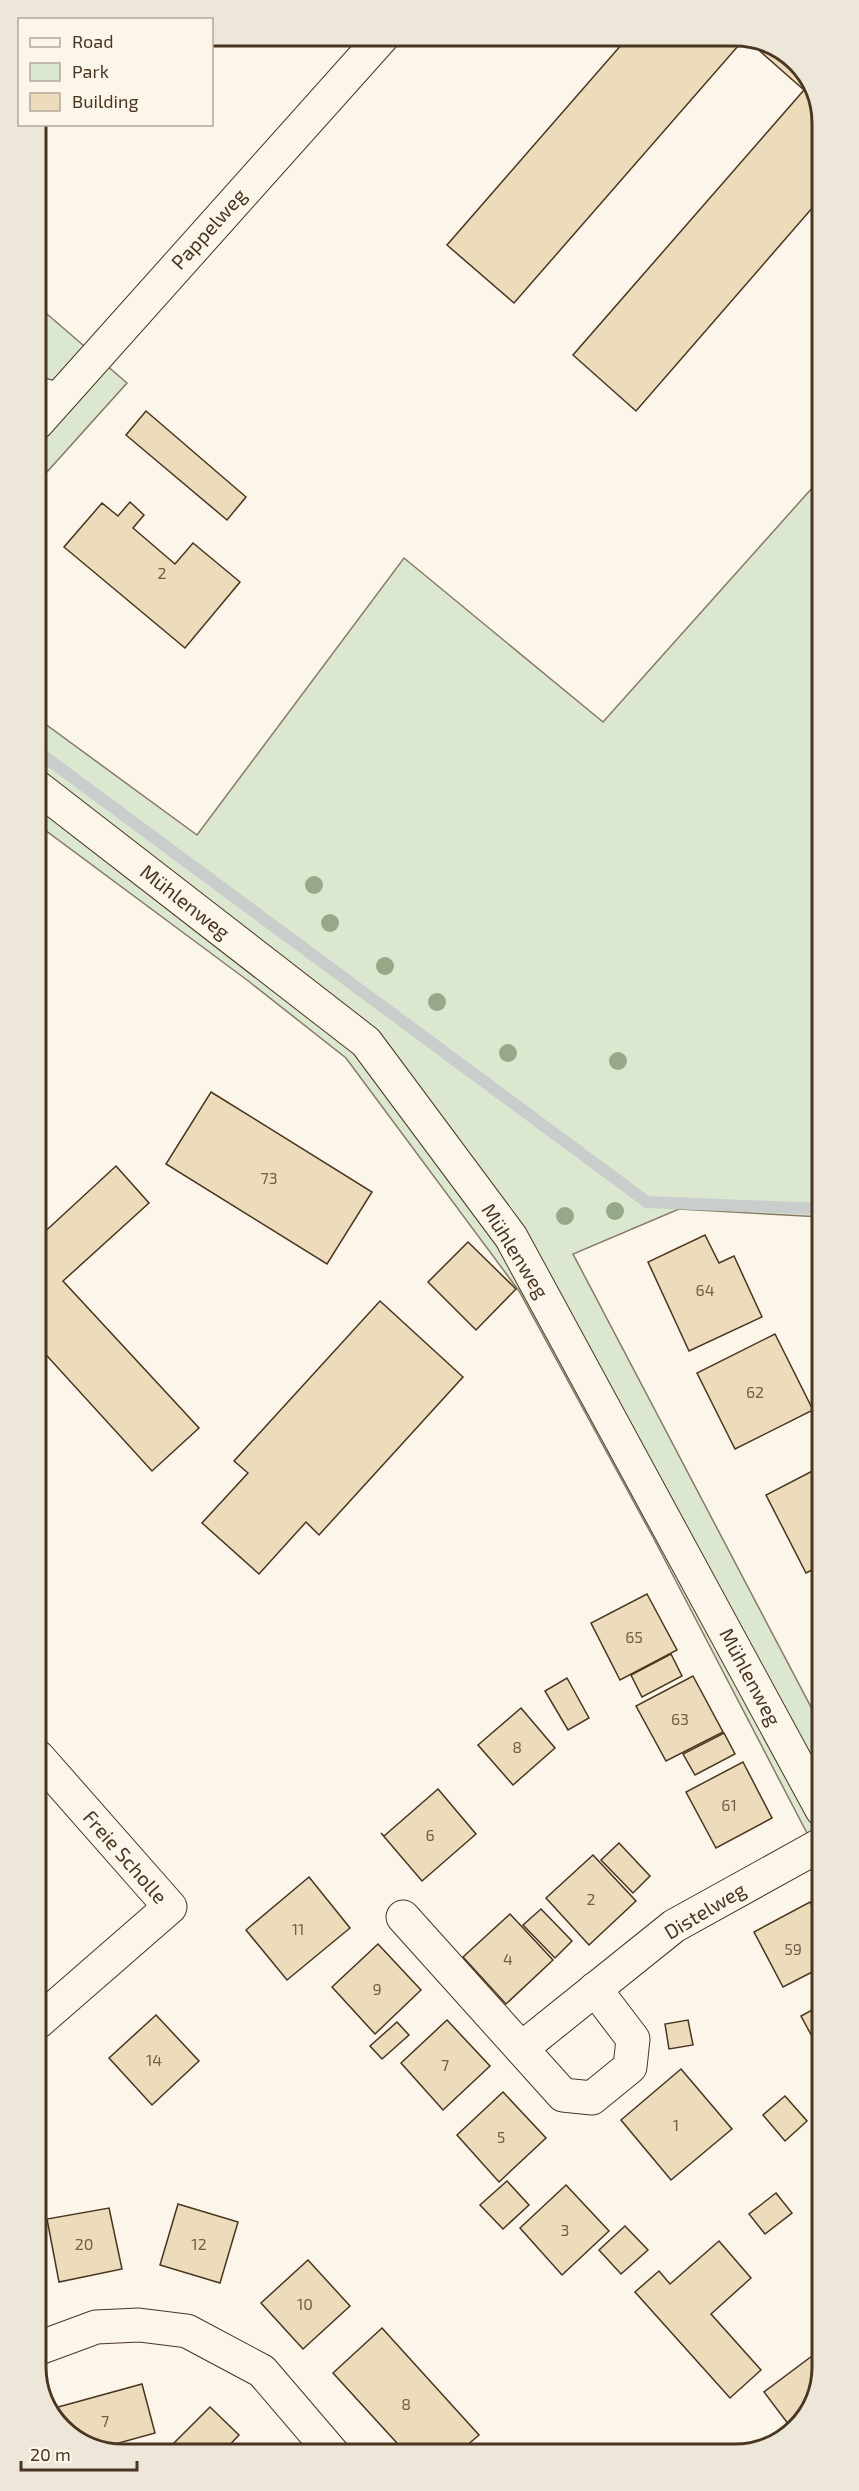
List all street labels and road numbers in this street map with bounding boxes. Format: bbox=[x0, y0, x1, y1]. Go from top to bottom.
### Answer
street label: Pappelweg bbox=[166, 183, 251, 274]
street label: Mühlenweg bbox=[136, 859, 235, 944]
street label: Mühlenweg bbox=[477, 1199, 554, 1302]
street label: Mühlenweg bbox=[715, 1624, 787, 1729]
street label: Freie Scholle bbox=[79, 1805, 173, 1908]
street label: Distelweg bbox=[659, 1876, 750, 1944]

